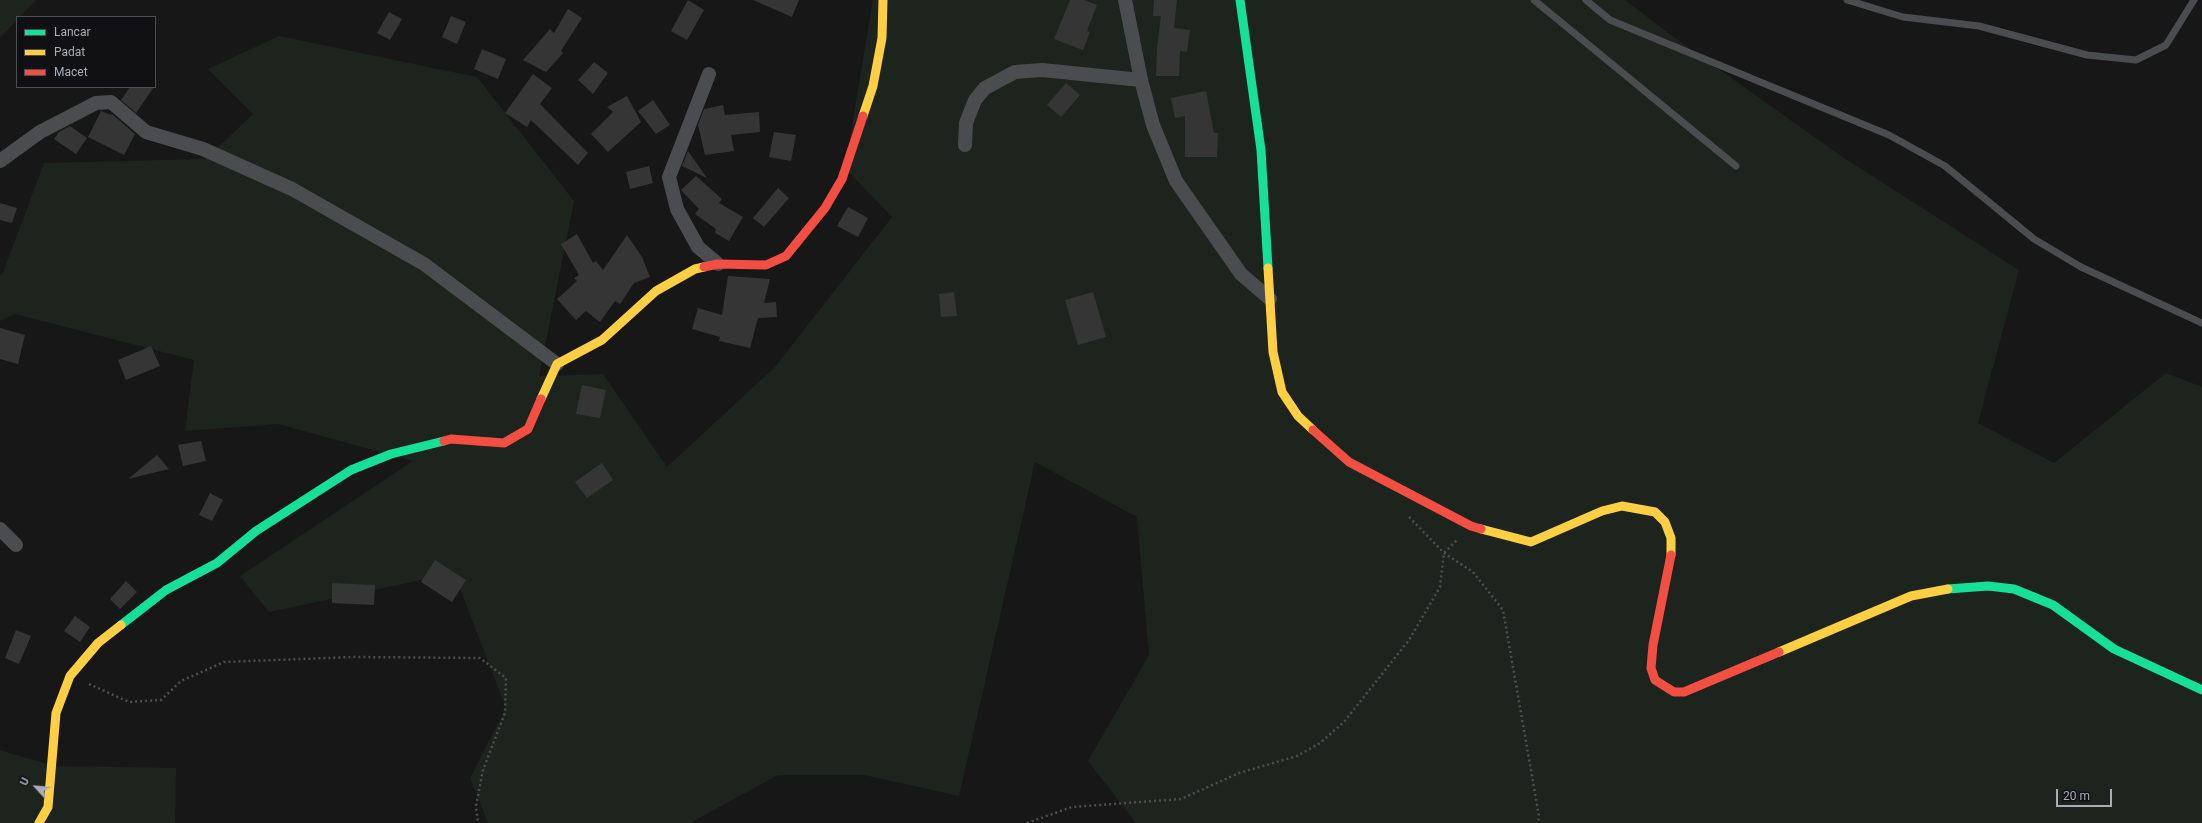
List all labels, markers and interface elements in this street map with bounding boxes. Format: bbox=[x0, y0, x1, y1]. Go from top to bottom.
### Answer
legend bbox=[16, 16, 156, 88]
text: Lancar bbox=[54, 25, 91, 39]
text: Padat bbox=[54, 45, 85, 59]
text: Macet bbox=[54, 65, 88, 79]
north arrow bbox=[16, 767, 56, 807]
text: U bbox=[17, 775, 32, 788]
scale bar bbox=[2058, 781, 2114, 807]
text: 20 m bbox=[2063, 789, 2090, 803]

